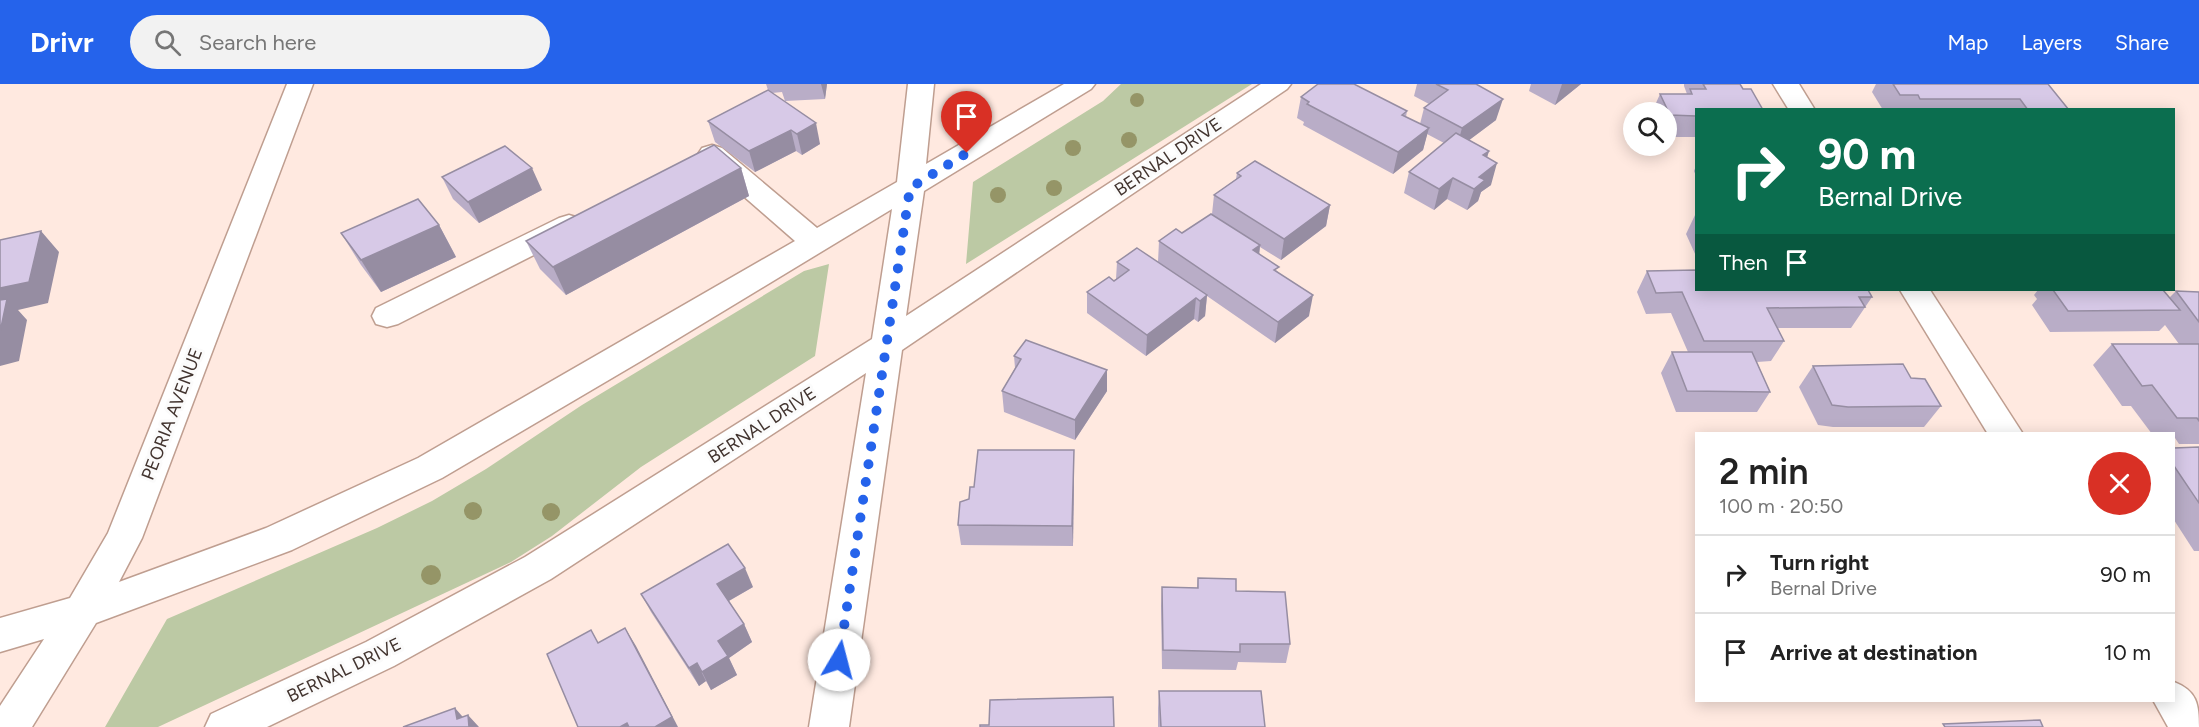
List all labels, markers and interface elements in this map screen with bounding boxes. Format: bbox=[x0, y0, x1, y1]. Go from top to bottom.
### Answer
search box bbox=[130, 15, 550, 69]
text: Drivr bbox=[30, 25, 94, 59]
icon: search bbox=[151, 26, 184, 59]
text: Search here bbox=[199, 29, 316, 56]
text: Map bbox=[1948, 30, 1988, 55]
text: Layers bbox=[2021, 30, 2082, 55]
text: Share bbox=[2115, 30, 2169, 55]
pin bbox=[941, 91, 992, 153]
icon: arrive bbox=[950, 100, 983, 133]
map controls bbox=[1623, 102, 1677, 156]
button: search bbox=[1623, 102, 1677, 156]
street label: BERNAL DRIVE bbox=[1110, 113, 1226, 201]
text: 90 m bbox=[1818, 129, 1916, 180]
icon: right bbox=[1719, 132, 1797, 210]
text: Bernal Drive bbox=[1818, 180, 1962, 213]
icon: arrive bbox=[1780, 246, 1813, 279]
text: Then bbox=[1719, 249, 1768, 276]
street label: PEORIA AVENUE bbox=[137, 345, 207, 483]
street label: BERNAL DRIVE bbox=[704, 382, 820, 468]
text: 2 min bbox=[1719, 450, 1809, 493]
button: close bbox=[2088, 452, 2151, 515]
text: 100 m · 20:50 bbox=[1719, 494, 1843, 518]
text: Turn right bbox=[1770, 549, 1869, 576]
icon: right bbox=[1719, 558, 1752, 591]
text: 90 m bbox=[2100, 561, 2151, 588]
text: Bernal Drive bbox=[1770, 576, 1877, 600]
position arrow bbox=[807, 628, 871, 692]
street label: BERNAL DRIVE bbox=[283, 633, 405, 707]
icon: arrive bbox=[1719, 636, 1752, 669]
text: Arrive at destination bbox=[1770, 639, 1978, 666]
text: 10 m bbox=[2104, 639, 2151, 666]

